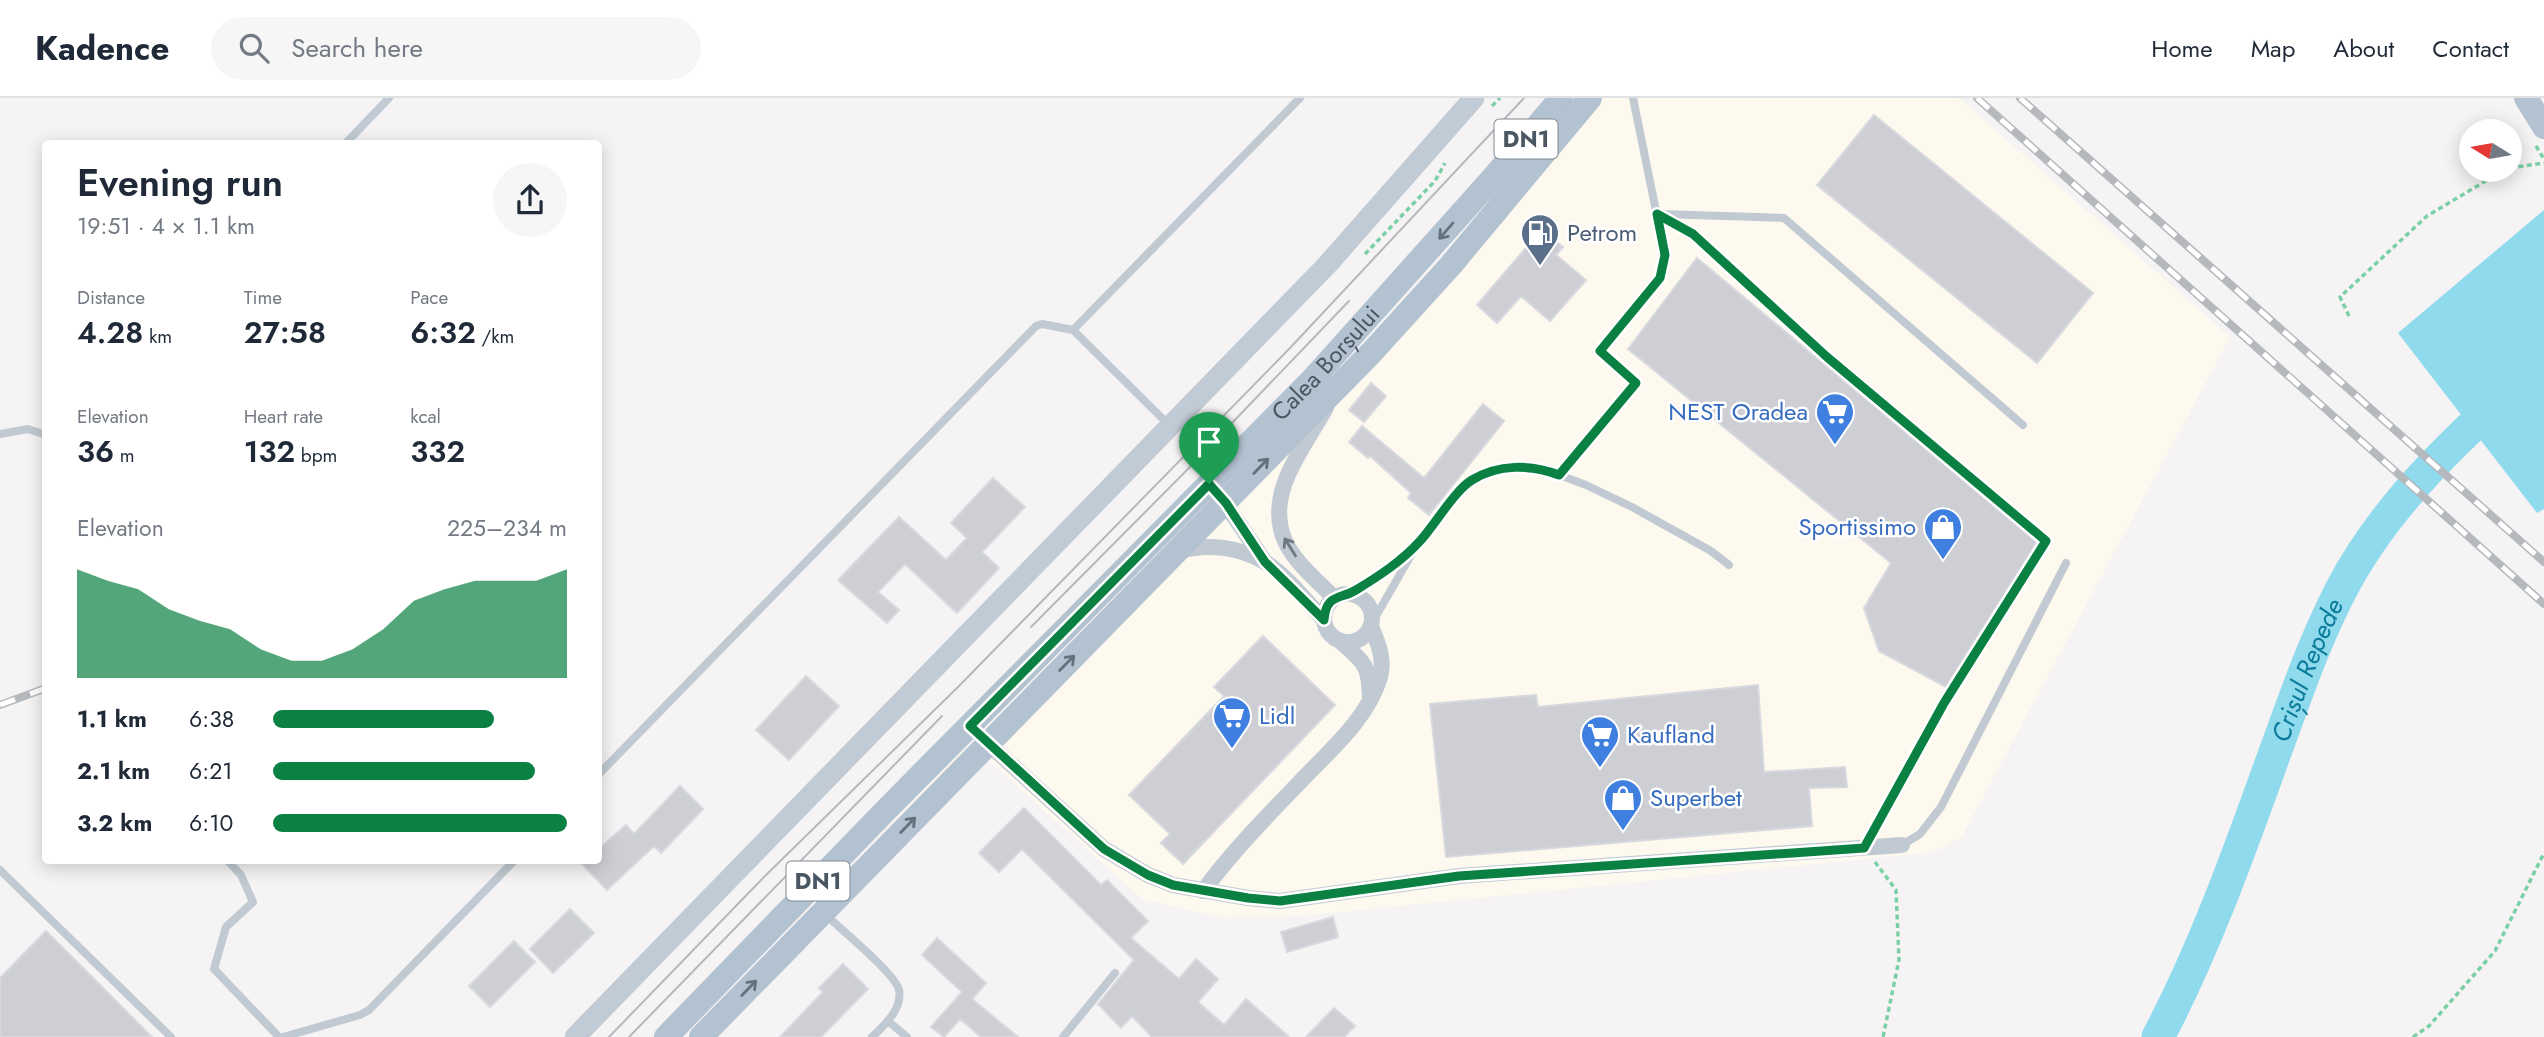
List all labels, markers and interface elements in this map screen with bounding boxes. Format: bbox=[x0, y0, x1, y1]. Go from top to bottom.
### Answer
search box bbox=[211, 17, 701, 80]
text: Kadence bbox=[35, 25, 169, 72]
icon: search bbox=[235, 29, 273, 67]
text: Search here bbox=[291, 29, 423, 67]
text: Home bbox=[2151, 31, 2213, 66]
text: Map bbox=[2251, 31, 2295, 66]
text: About bbox=[2333, 31, 2394, 66]
text: Contact bbox=[2432, 31, 2509, 66]
north arrow bbox=[2459, 119, 2522, 182]
map controls bbox=[2459, 119, 2522, 182]
road number: DN1 bbox=[1494, 120, 1558, 158]
text: Evening run bbox=[77, 155, 283, 210]
button: share bbox=[493, 163, 567, 237]
text: 19:51 · 4 × 1.1 km bbox=[77, 209, 255, 243]
fuel station icon: Petrom bbox=[1519, 212, 1561, 267]
place label: Petrom bbox=[1567, 215, 1637, 250]
one-way arrow bbox=[1439, 221, 1455, 239]
text: Distance bbox=[77, 284, 145, 311]
text: Time bbox=[244, 284, 282, 311]
text: Pace bbox=[410, 284, 448, 311]
street label: Calea Borșului bbox=[1263, 297, 1388, 429]
text: 4.28 bbox=[77, 311, 143, 354]
text: 27:58 bbox=[244, 311, 326, 354]
text: 6:32 bbox=[410, 311, 476, 354]
text: km bbox=[143, 323, 172, 350]
text: /km bbox=[476, 323, 514, 350]
supermarket icon: NEST Oradea bbox=[1814, 391, 1856, 446]
place label: NEST Oradea bbox=[1668, 394, 1808, 429]
text: Elevation bbox=[77, 403, 149, 430]
text: Heart rate bbox=[244, 403, 323, 430]
text: kcal bbox=[410, 403, 441, 430]
pin bbox=[1179, 412, 1239, 484]
icon: arrive bbox=[1190, 423, 1228, 461]
text: 36 bbox=[77, 430, 114, 473]
text: 132 bbox=[244, 430, 295, 473]
text: 332 bbox=[410, 430, 465, 473]
text: m bbox=[114, 442, 135, 469]
text: bpm bbox=[295, 442, 337, 469]
one-way arrow bbox=[1253, 458, 1270, 475]
shop icon: Sportissimo bbox=[1922, 506, 1964, 561]
place label: Sportissimo bbox=[1798, 509, 1916, 544]
text: Elevation bbox=[77, 511, 164, 545]
text: 225–234 m bbox=[447, 511, 567, 545]
one-way arrow bbox=[1283, 537, 1297, 557]
water label: Crișul Repede bbox=[2261, 592, 2353, 747]
one-way arrow bbox=[1059, 655, 1076, 672]
supermarket icon: Lidl bbox=[1211, 695, 1253, 750]
place label: Lidl bbox=[1259, 698, 1295, 733]
text: 1.1 km bbox=[77, 702, 147, 736]
text: 6:38 bbox=[189, 702, 234, 736]
supermarket icon: Kaufland bbox=[1579, 714, 1621, 769]
place label: Kaufland bbox=[1627, 717, 1715, 752]
text: 2.1 km bbox=[77, 754, 150, 788]
text: 6:21 bbox=[189, 754, 233, 788]
shop icon: Superbet bbox=[1602, 777, 1644, 832]
place label: Superbet bbox=[1650, 780, 1742, 815]
text: 3.2 km bbox=[77, 806, 152, 840]
text: 6:10 bbox=[189, 806, 233, 840]
one-way arrow bbox=[899, 817, 916, 834]
road number: DN1 bbox=[786, 862, 850, 901]
one-way arrow bbox=[740, 980, 757, 997]

